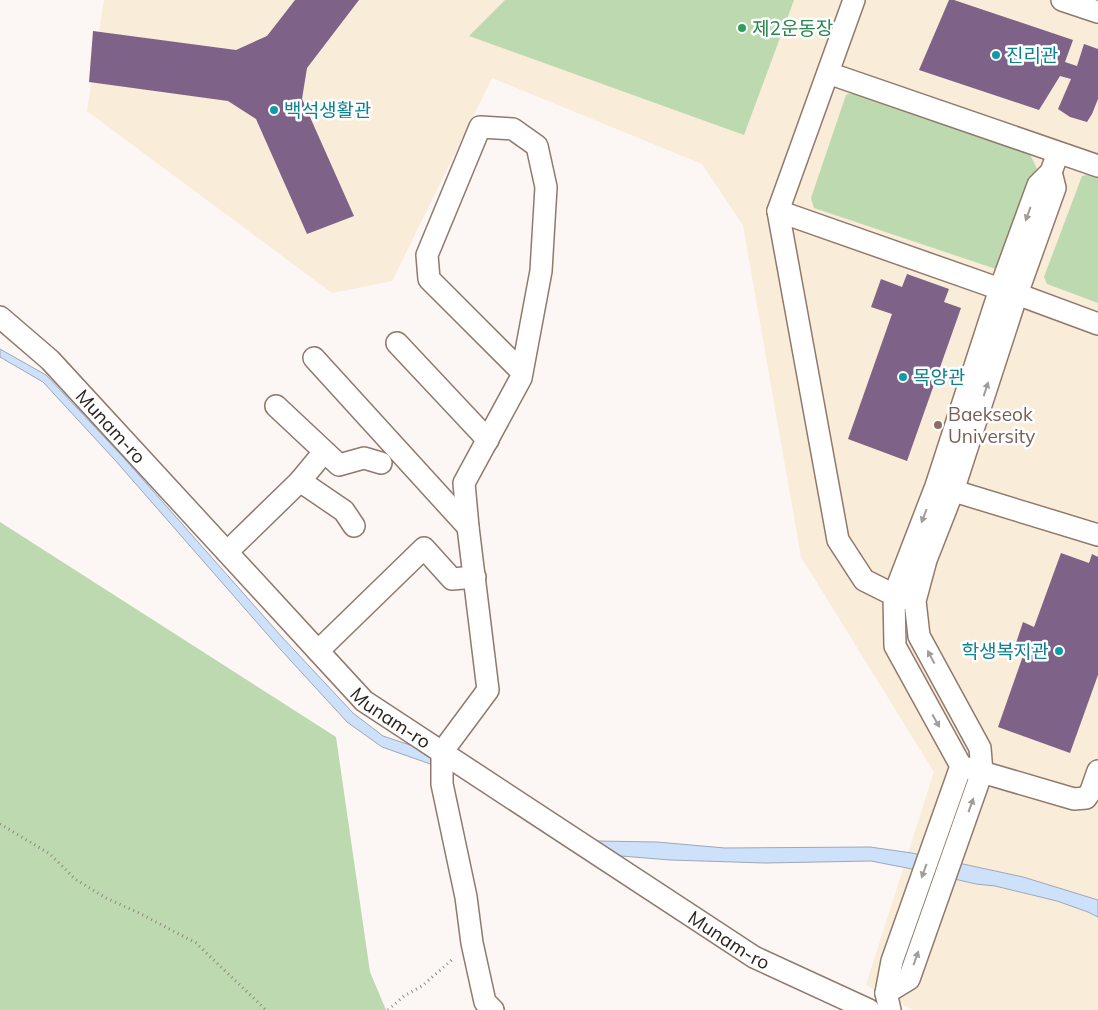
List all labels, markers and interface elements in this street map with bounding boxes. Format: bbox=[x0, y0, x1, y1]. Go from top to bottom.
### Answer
place label: 제2운동장 bbox=[752, 16, 833, 40]
marker: 제2운동장 bbox=[736, 22, 748, 34]
place label: 진리관 bbox=[1006, 43, 1058, 67]
marker: 진리관 bbox=[990, 49, 1002, 61]
place label: 백석생활관 bbox=[284, 98, 371, 122]
marker: 백석생활관 bbox=[268, 104, 280, 116]
one-way arrow bbox=[1024, 206, 1031, 221]
place label: 목양관 bbox=[913, 365, 965, 389]
marker: 목양관 bbox=[897, 371, 909, 383]
one-way arrow bbox=[983, 382, 991, 397]
street label: Munam-ro bbox=[71, 384, 151, 468]
place label: Baekseok University bbox=[948, 402, 1035, 448]
marker: Baekseok University bbox=[932, 419, 944, 431]
one-way arrow bbox=[920, 509, 928, 524]
place label: 학생복지관 bbox=[962, 639, 1049, 663]
marker: 학생복지관 bbox=[1053, 645, 1065, 657]
one-way arrow bbox=[927, 650, 935, 665]
street label: Munam-ro bbox=[345, 682, 436, 754]
one-way arrow bbox=[932, 714, 940, 728]
one-way arrow bbox=[967, 797, 975, 812]
one-way arrow bbox=[920, 863, 927, 878]
street label: Munam-ro bbox=[684, 905, 774, 975]
one-way arrow bbox=[912, 950, 920, 965]

